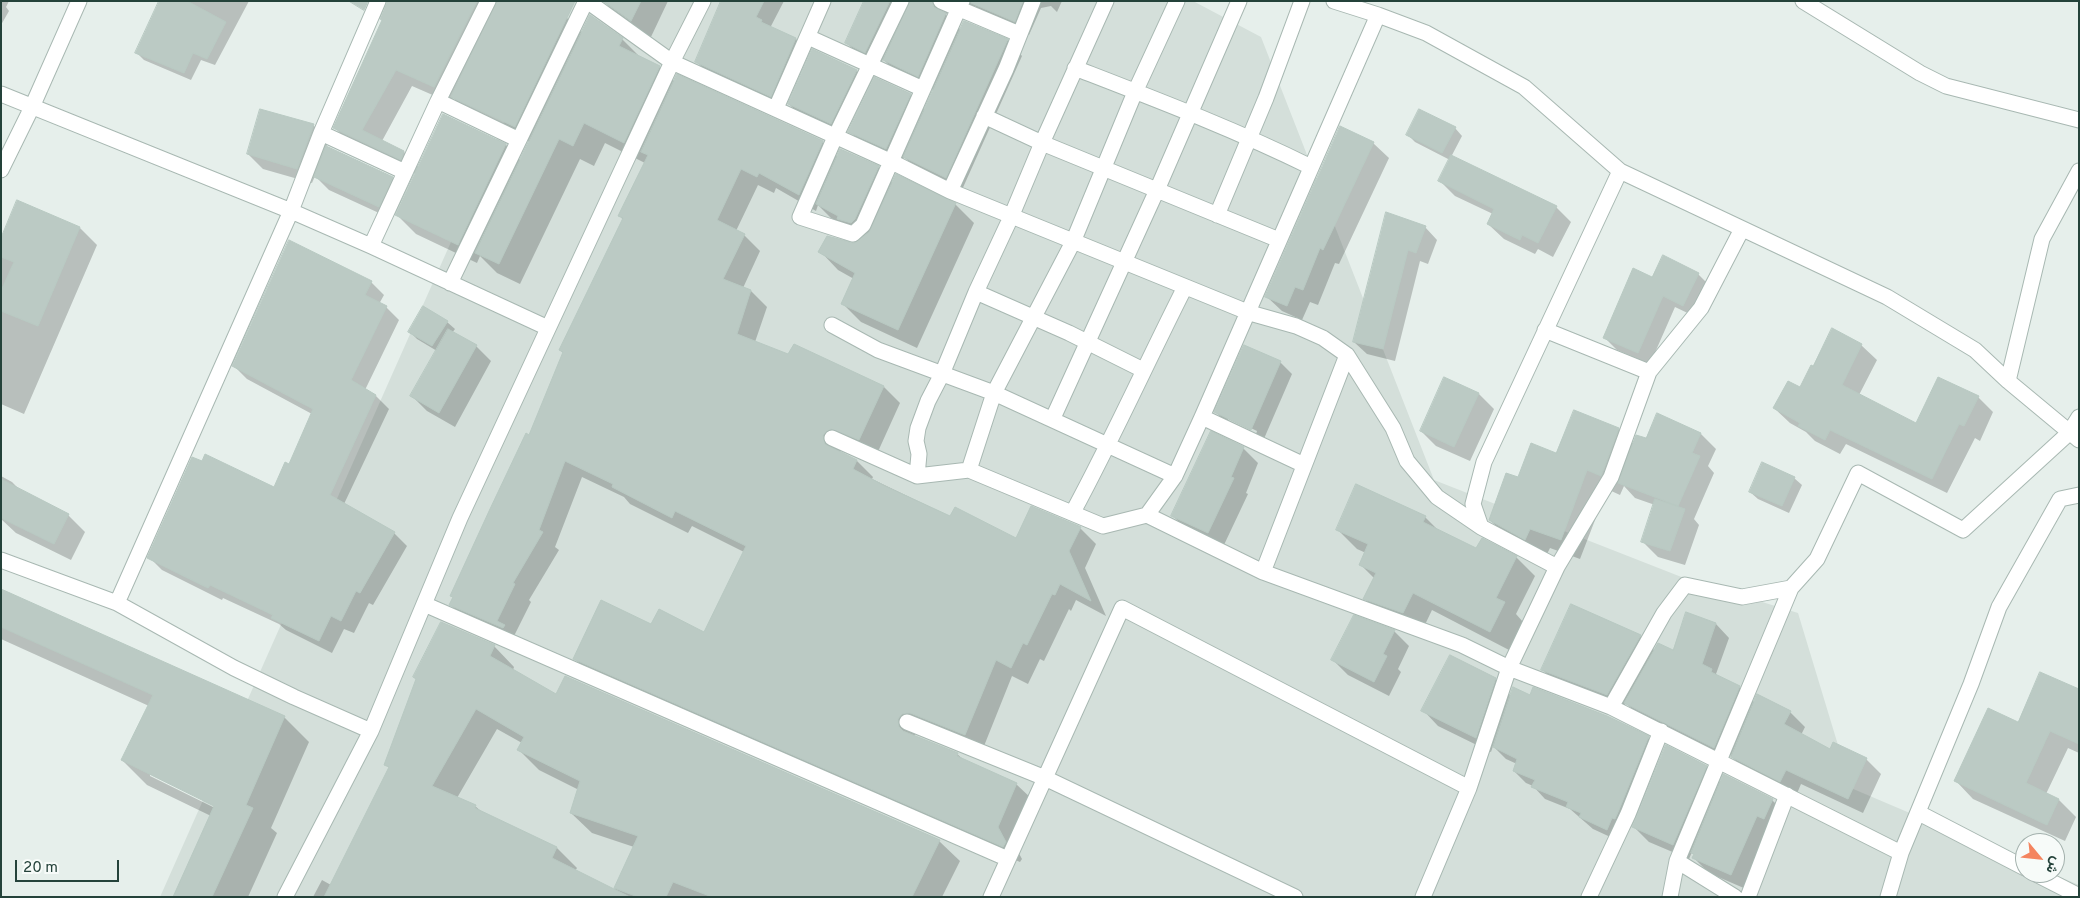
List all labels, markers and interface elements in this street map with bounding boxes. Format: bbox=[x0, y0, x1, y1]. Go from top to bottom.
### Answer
north arrow bbox=[2015, 833, 2065, 883]
scale bar bbox=[18, 850, 121, 882]
text: ش bbox=[2041, 853, 2064, 876]
text: 20 m bbox=[23, 859, 58, 878]

